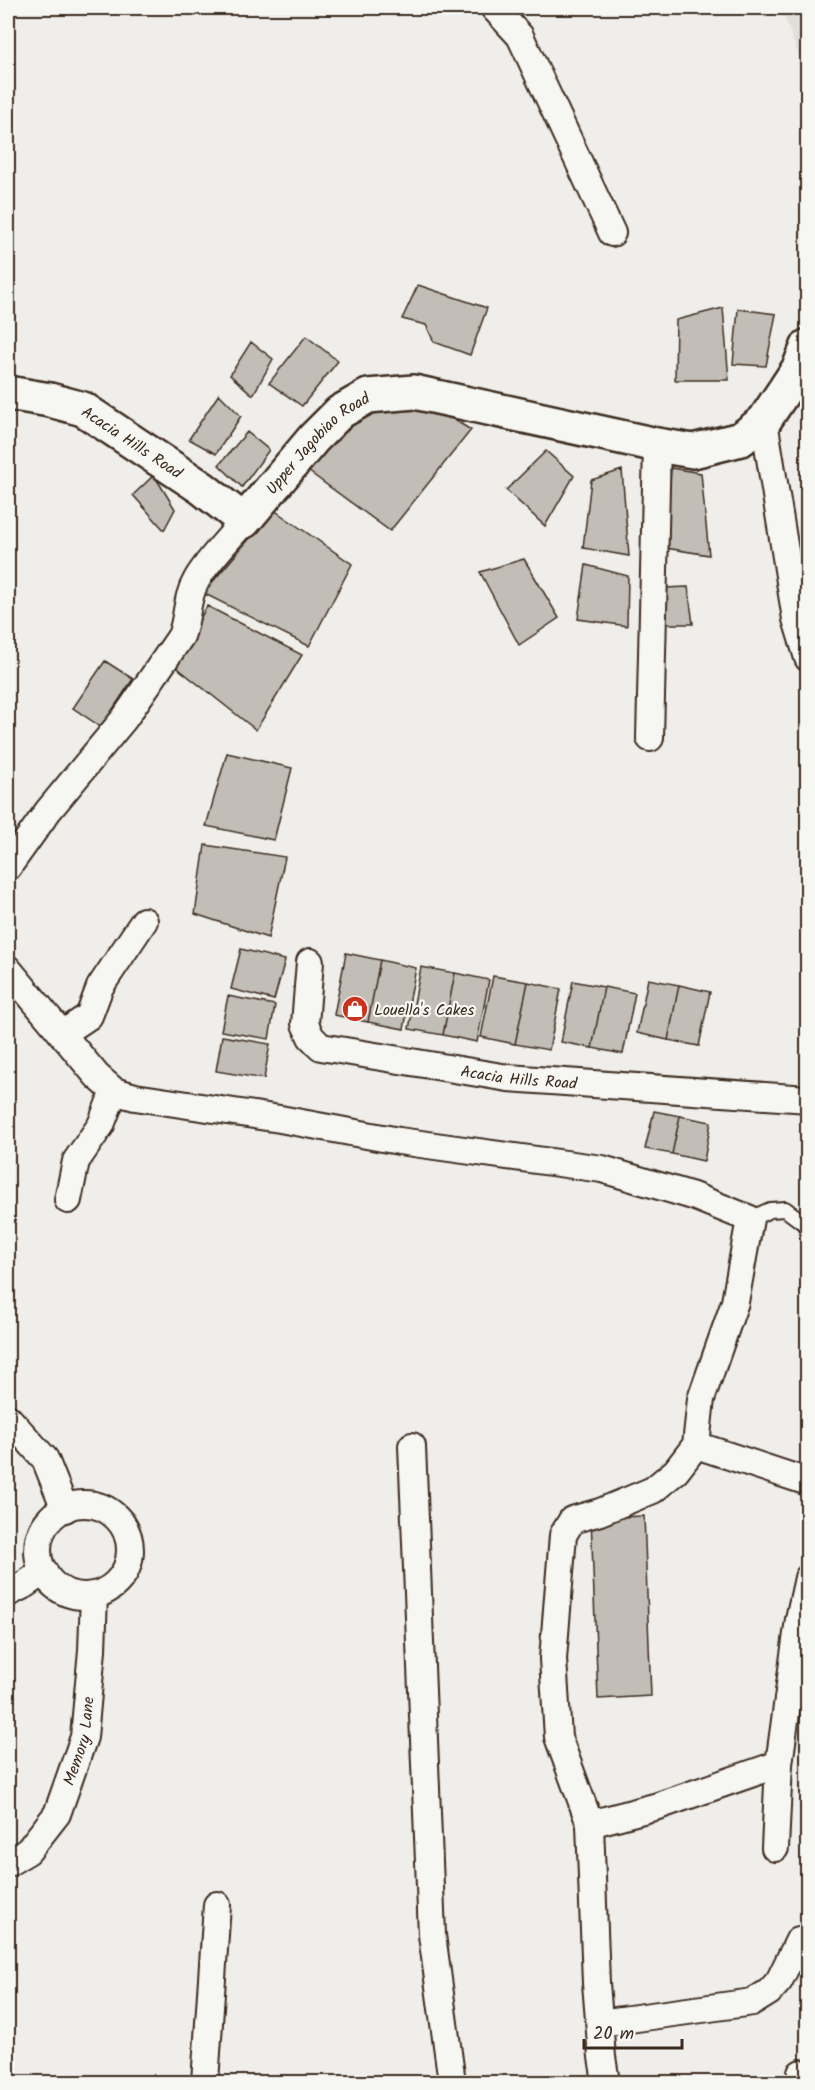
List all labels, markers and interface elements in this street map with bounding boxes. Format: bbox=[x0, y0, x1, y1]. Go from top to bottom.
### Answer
street label: Upper Jagobiao Road bbox=[260, 386, 376, 501]
street label: Acacia Hills Road bbox=[76, 400, 188, 486]
shop icon: Louella's Cakes bbox=[340, 994, 370, 1024]
place label: Louella's Cakes bbox=[374, 998, 475, 1023]
street label: Acacia Hills Road bbox=[459, 1059, 579, 1097]
street label: Memory Lane bbox=[57, 1696, 102, 1789]
scale bar bbox=[584, 2012, 682, 2050]
text: 20 m bbox=[593, 2020, 634, 2049]

